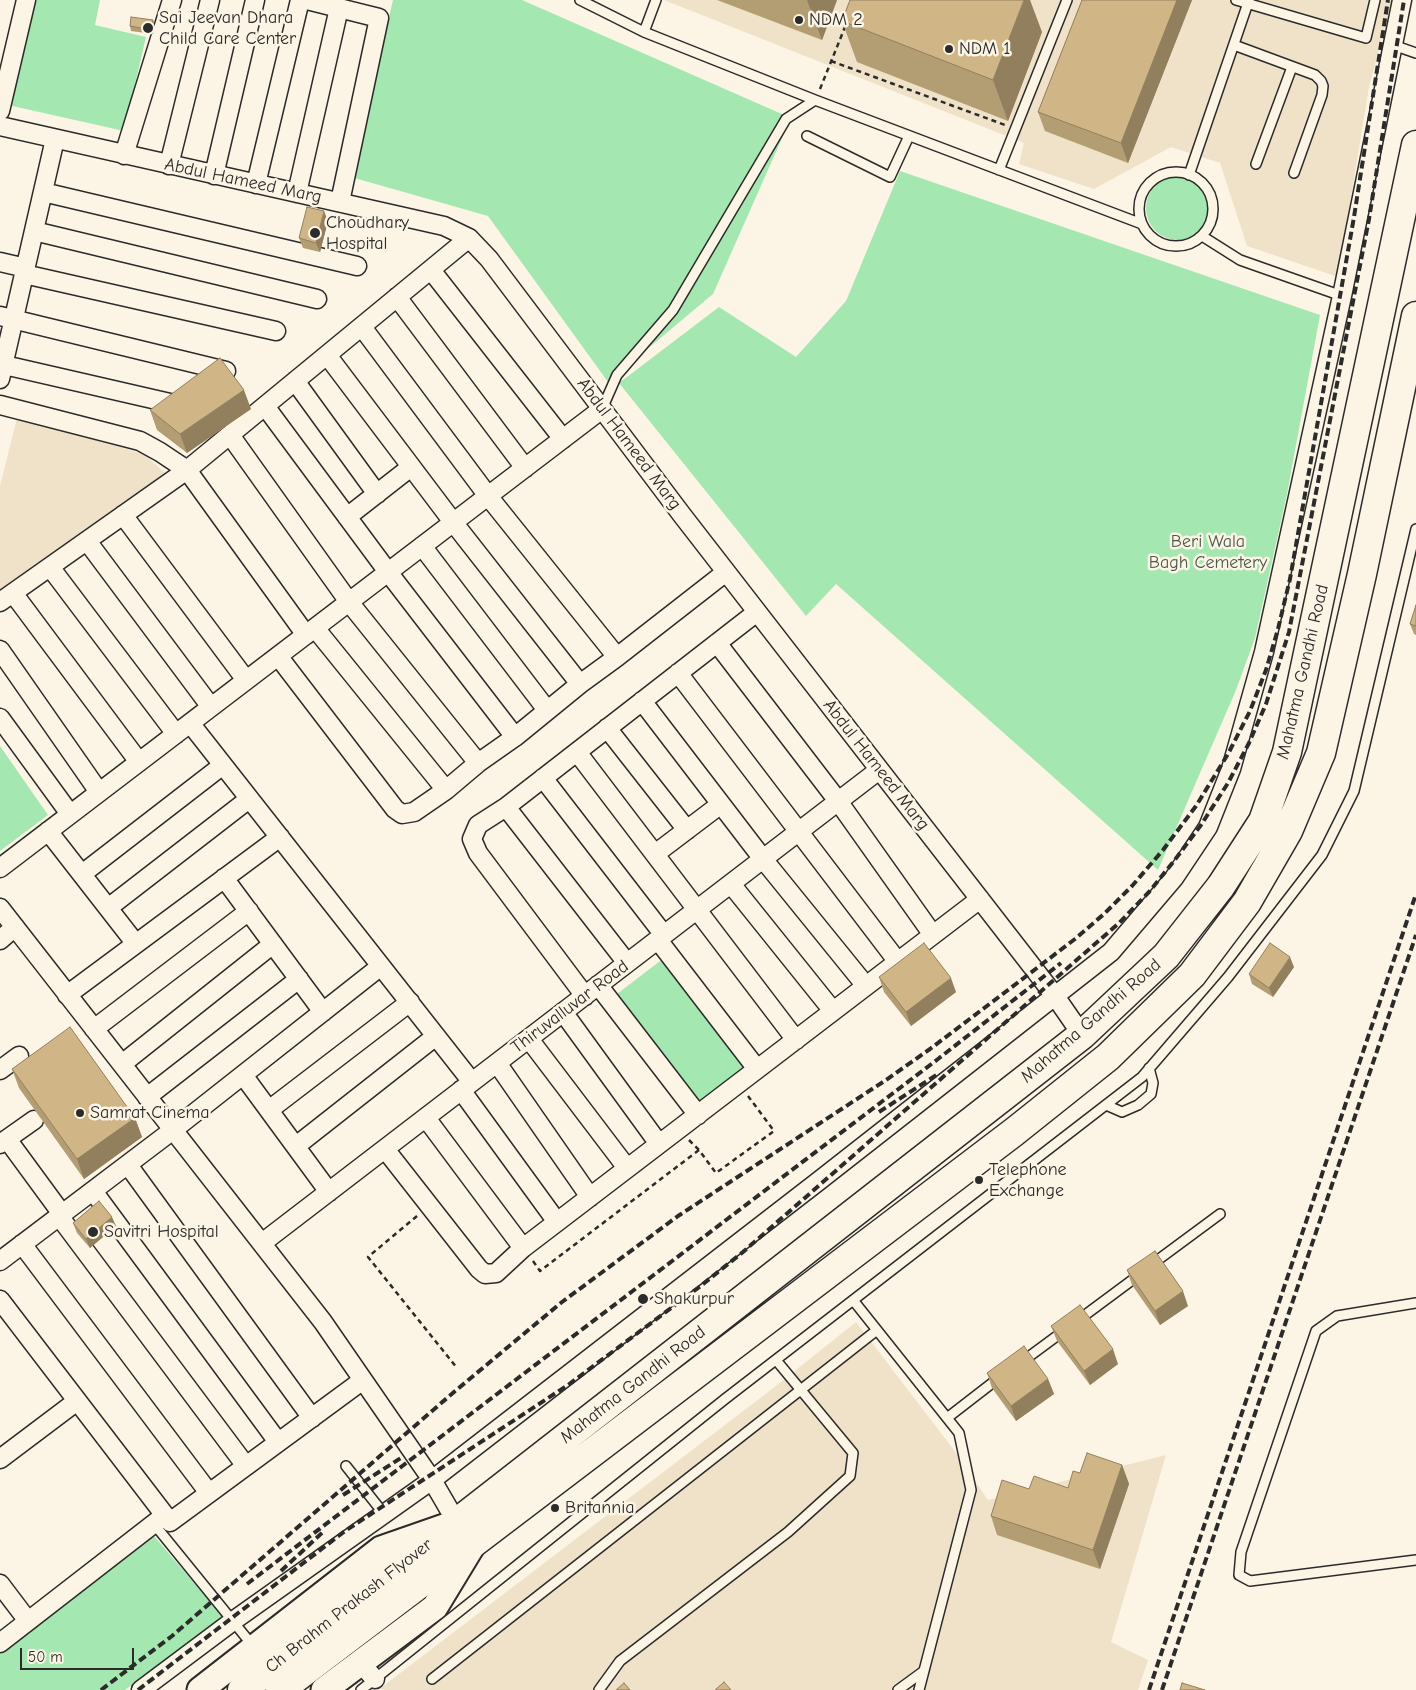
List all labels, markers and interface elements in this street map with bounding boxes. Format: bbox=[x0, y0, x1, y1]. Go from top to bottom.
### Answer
place label: Sai Jeevan Dhara Child Care Center bbox=[159, 7, 296, 50]
place label: NDM 2 bbox=[809, 9, 863, 31]
marker: NDM 2 bbox=[793, 14, 805, 26]
marker: Sai Jeevan Dhara Child Care Center bbox=[141, 21, 155, 35]
place label: NDM 1 bbox=[959, 38, 1010, 60]
marker: NDM 1 bbox=[943, 43, 955, 55]
street label: Abdul Hameed Marg bbox=[162, 154, 324, 208]
place label: Choudhary Hospital bbox=[326, 212, 409, 254]
marker: Choudhary Hospital bbox=[308, 226, 322, 240]
street label: Abdul Hameed Marg bbox=[572, 374, 686, 514]
park label: Beri Wala Bagh Cemetery bbox=[1149, 531, 1267, 574]
street label: Mahatma Gandhi Road bbox=[1272, 582, 1334, 762]
street label: Abdul Hameed Marg bbox=[818, 695, 934, 835]
street label: Mahatma Gandhi Road bbox=[1016, 954, 1166, 1088]
street label: Thiruvalluvar Road bbox=[507, 956, 633, 1058]
place label: Samrat Cinema bbox=[90, 1102, 210, 1124]
marker: Samrat Cinema bbox=[74, 1107, 86, 1119]
place label: Telephone Exchange bbox=[989, 1159, 1067, 1202]
marker: Telephone Exchange bbox=[973, 1174, 985, 1186]
place label: Savitri Hospital bbox=[104, 1221, 219, 1243]
marker: Savitri Hospital bbox=[86, 1225, 100, 1239]
place label: Shakurpur bbox=[654, 1288, 734, 1310]
marker: Shakurpur bbox=[636, 1292, 650, 1306]
street label: Mahatma Gandhi Road bbox=[556, 1321, 710, 1449]
place label: Britannia bbox=[565, 1497, 635, 1519]
marker: Britannia bbox=[549, 1502, 561, 1514]
street label: Ch Brahm Prakash Flyover bbox=[261, 1534, 437, 1678]
scale bar bbox=[22, 1638, 136, 1670]
text: 50 m bbox=[28, 1648, 63, 1666]

